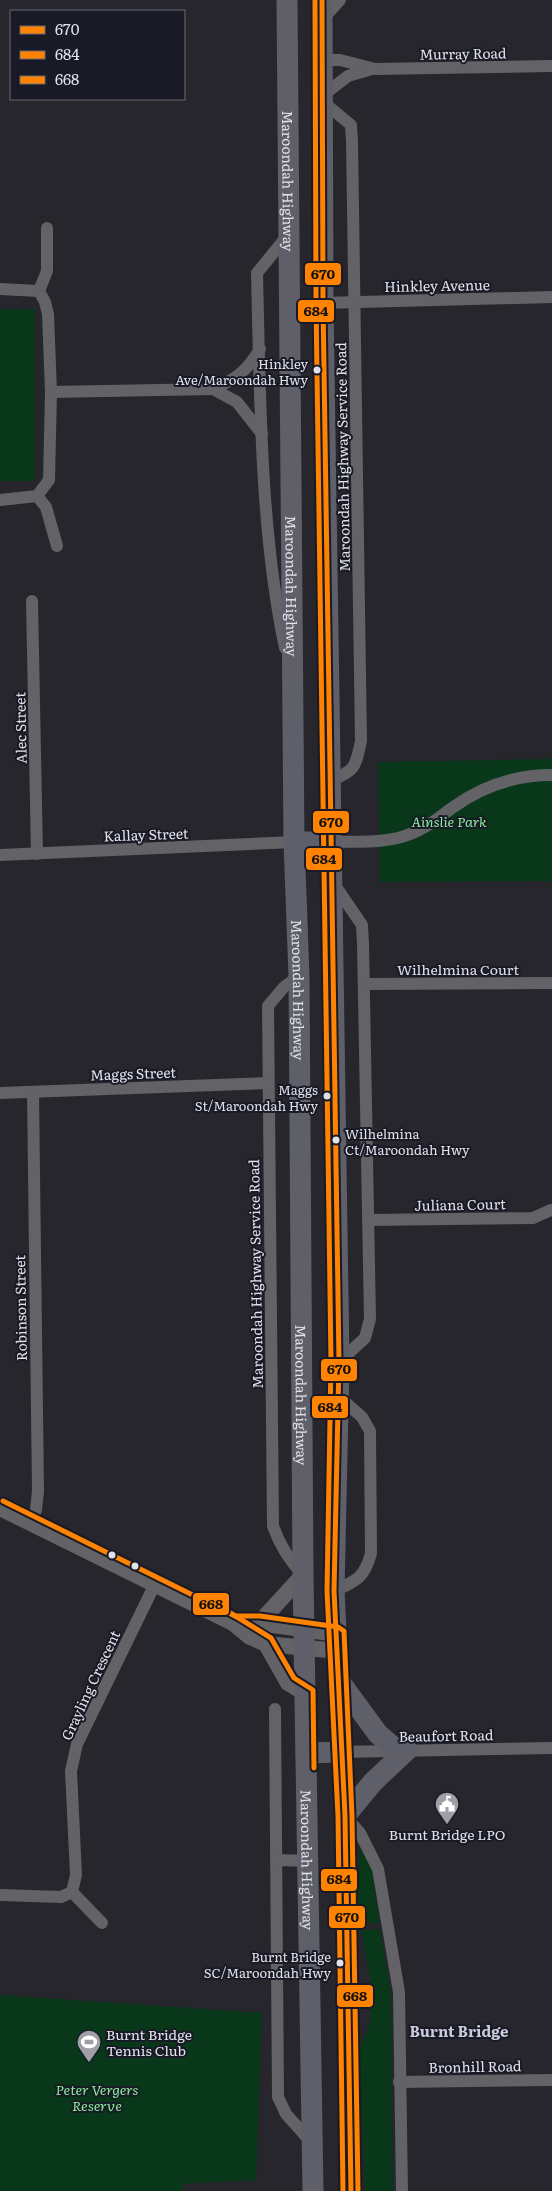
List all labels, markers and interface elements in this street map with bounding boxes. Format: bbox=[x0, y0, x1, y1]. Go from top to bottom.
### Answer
legend bbox=[10, 10, 185, 100]
text: 670 bbox=[55, 17, 80, 40]
text: 684 bbox=[55, 42, 80, 65]
street label: Murray Road bbox=[419, 42, 507, 64]
text: 668 bbox=[55, 67, 79, 90]
street label: Maroondah Highway bbox=[278, 110, 299, 252]
line badge: 670 bbox=[304, 262, 342, 286]
text: 670 bbox=[311, 263, 336, 283]
street label: Hinkley Avenue bbox=[384, 274, 490, 296]
line badge: 684 bbox=[297, 299, 335, 323]
text: 684 bbox=[304, 300, 329, 320]
street label: Maroondah Highway Service Road bbox=[330, 342, 354, 572]
place label: Hinkley Ave/Maroondah Hwy bbox=[175, 354, 309, 389]
marker: Hinkley Ave/Maroondah Hwy bbox=[312, 365, 322, 375]
street label: Maroondah Highway bbox=[281, 515, 302, 657]
street label: Alec Street bbox=[9, 692, 31, 764]
line badge: 670 bbox=[312, 810, 350, 834]
text: 670 bbox=[319, 811, 344, 831]
park label: Ainslie Park bbox=[411, 811, 487, 831]
street label: Kallay Street bbox=[103, 823, 189, 845]
line badge: 684 bbox=[305, 847, 343, 871]
text: 684 bbox=[312, 848, 337, 868]
street label: Maroondah Highway bbox=[287, 919, 310, 1061]
street label: Wilhelmina Court bbox=[397, 959, 519, 979]
street label: Maggs Street bbox=[90, 1061, 177, 1084]
place label: Maggs St/Maroondah Hwy bbox=[195, 1080, 318, 1115]
marker: Maggs St/Maroondah Hwy bbox=[322, 1091, 332, 1101]
place label: Wilhelmina Ct/Maroondah Hwy bbox=[345, 1124, 470, 1159]
marker: Wilhelmina Ct/Maroondah Hwy bbox=[331, 1135, 341, 1145]
street label: Maroondah Highway Service Road bbox=[243, 1159, 267, 1389]
street label: Juliana Court bbox=[414, 1193, 506, 1215]
street label: Robinson Street bbox=[9, 1254, 31, 1361]
street label: Maroondah Highway bbox=[291, 1324, 312, 1466]
line badge: 670 bbox=[320, 1358, 358, 1382]
text: 670 bbox=[327, 1358, 352, 1378]
line badge: 684 bbox=[311, 1395, 349, 1419]
text: 684 bbox=[318, 1396, 343, 1416]
unlabelled marker bbox=[107, 1550, 117, 1560]
unlabelled marker bbox=[130, 1561, 140, 1571]
line badge: 668 bbox=[192, 1592, 230, 1616]
text: 668 bbox=[199, 1593, 223, 1613]
street label: Grayling Crescent bbox=[56, 1627, 124, 1743]
street label: Beaufort Road bbox=[398, 1724, 494, 1746]
street label: Maroondah Highway bbox=[296, 1789, 319, 1931]
public building icon: Burnt Bridge LPO bbox=[434, 1791, 460, 1825]
place label: Burnt Bridge LPO bbox=[389, 1824, 505, 1844]
line badge: 684 bbox=[320, 1868, 358, 1892]
text: 684 bbox=[327, 1868, 352, 1888]
line badge: 670 bbox=[328, 1905, 366, 1929]
text: 670 bbox=[335, 1906, 360, 1926]
place label: Burnt Bridge SC/Maroondah Hwy bbox=[204, 1947, 332, 1982]
marker: Burnt Bridge SC/Maroondah Hwy bbox=[335, 1958, 345, 1968]
line badge: 668 bbox=[336, 1984, 374, 2008]
text: 668 bbox=[343, 1985, 367, 2005]
district label: Burnt Bridge bbox=[410, 2019, 509, 2042]
place label: Burnt Bridge Tennis Club bbox=[106, 2024, 192, 2060]
sports icon: Burnt Bridge Tennis Club bbox=[76, 2029, 102, 2063]
street label: Bronhill Road bbox=[428, 2055, 522, 2077]
park label: Peter Vergers Reserve bbox=[56, 2079, 138, 2115]

